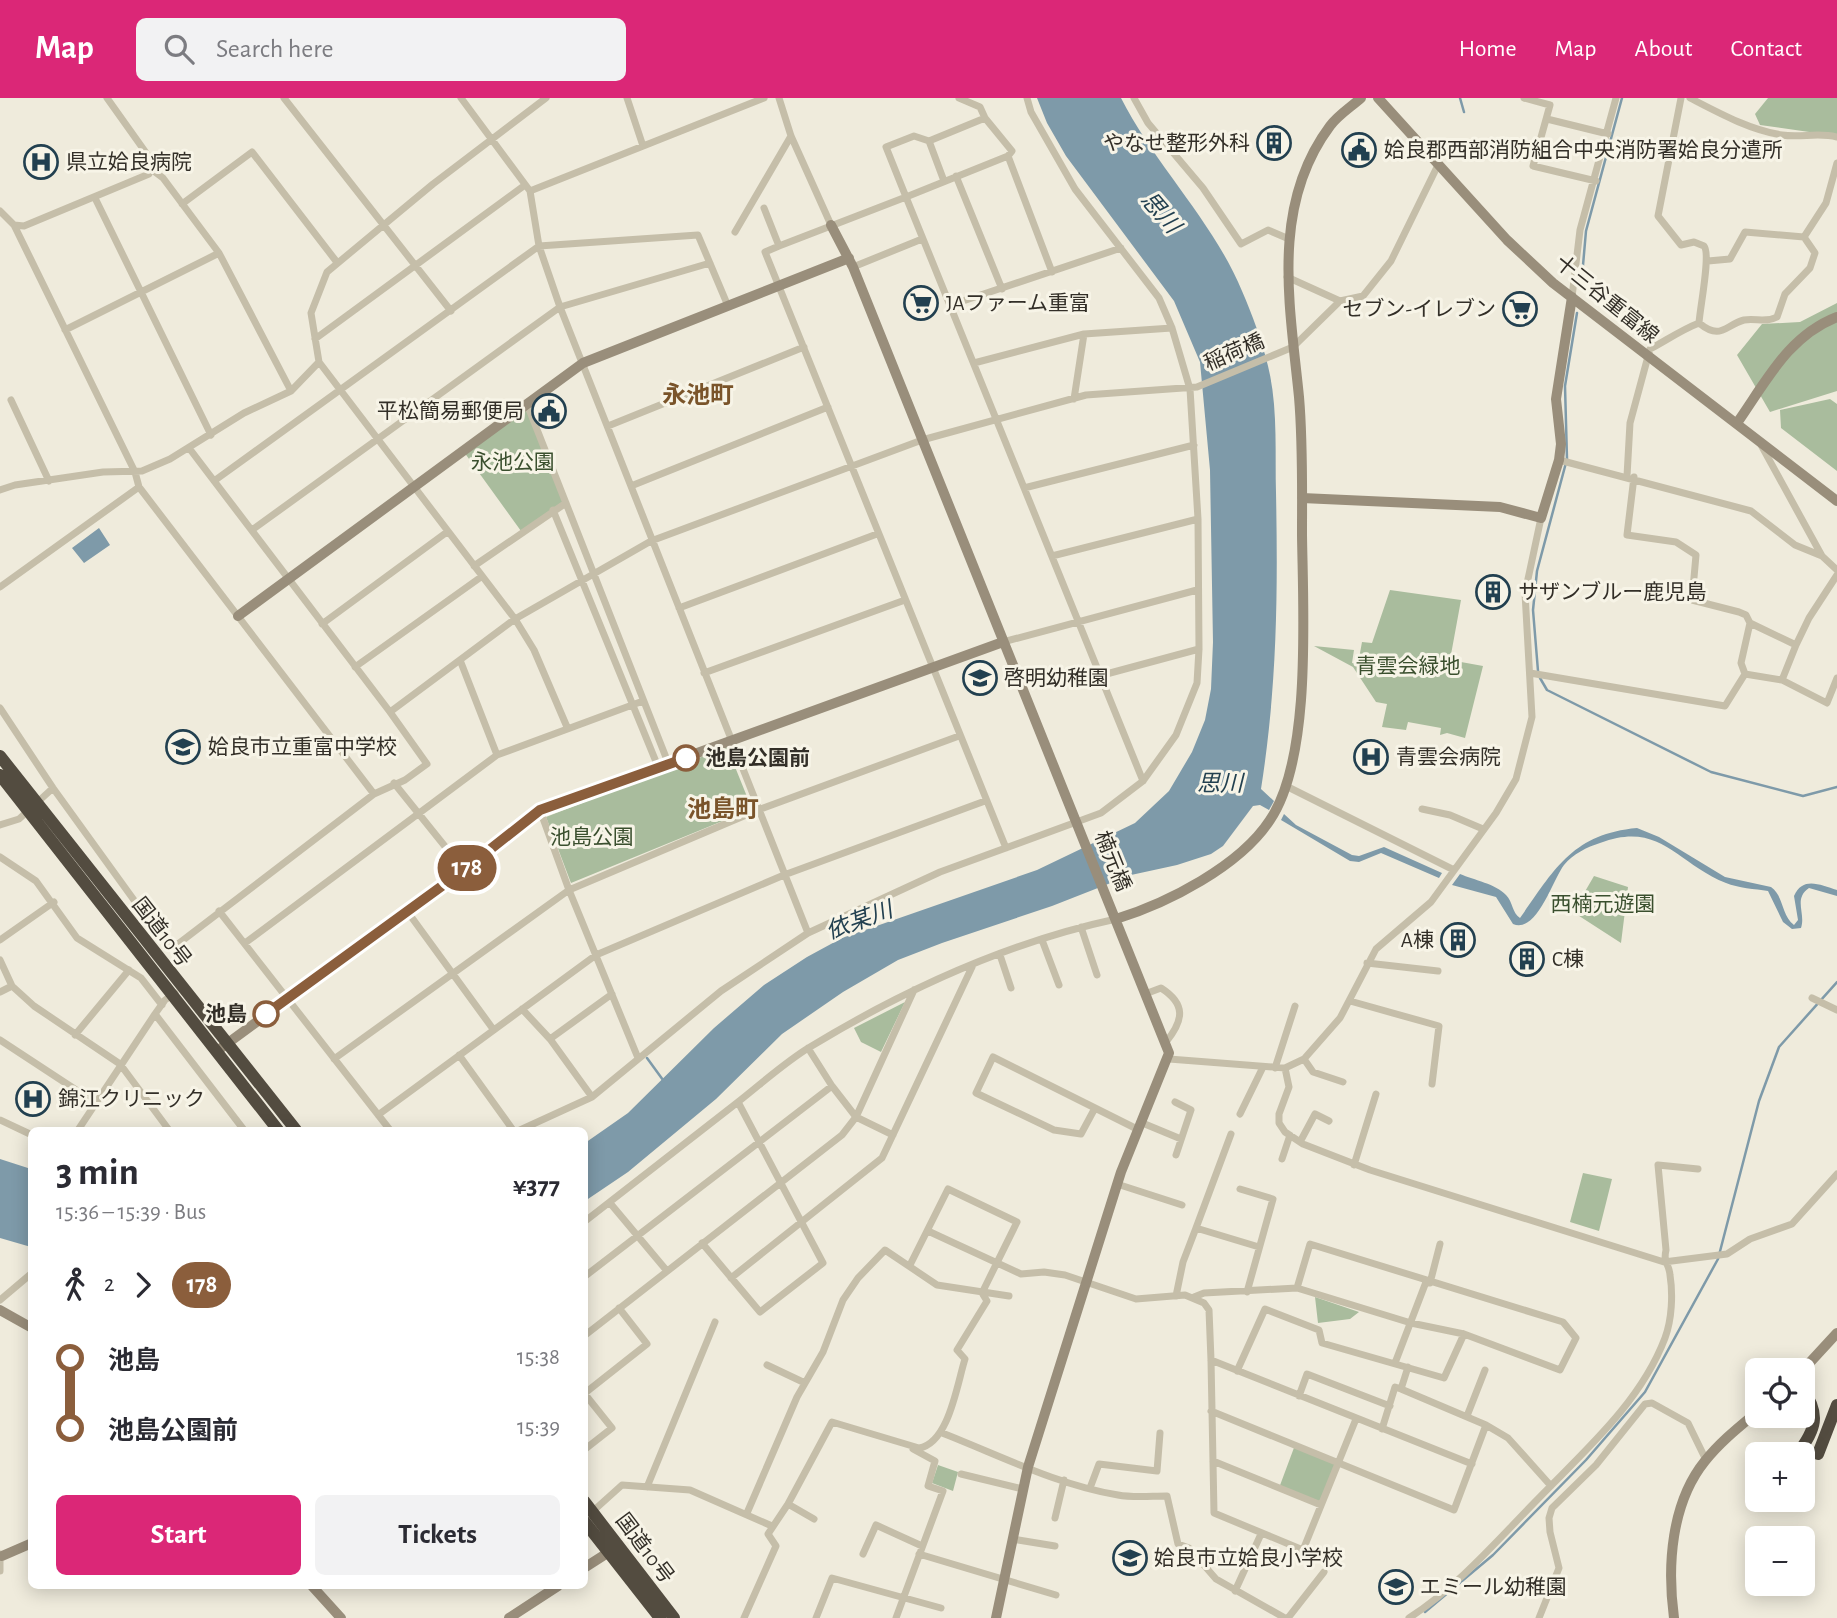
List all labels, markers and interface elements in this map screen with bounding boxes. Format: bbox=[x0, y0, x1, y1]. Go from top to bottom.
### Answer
search box bbox=[136, 18, 626, 81]
icon: search bbox=[160, 30, 198, 68]
text: Map bbox=[35, 32, 94, 65]
text: Search here bbox=[216, 36, 334, 62]
text: Home bbox=[1459, 37, 1517, 61]
text: Map bbox=[1555, 37, 1597, 61]
text: About bbox=[1635, 37, 1692, 61]
text: Contact bbox=[1730, 37, 1802, 61]
building icon: やなせ整形外科 bbox=[1255, 124, 1293, 162]
public building icon: 姶良郡西部消防組合中央消防署姶良分遣所 bbox=[1340, 131, 1378, 169]
place label: やなせ整形外科 bbox=[1103, 132, 1250, 154]
place label: 姶良郡西部消防組合中央消防署姶良分遣所 bbox=[1384, 139, 1783, 161]
hospital icon: 県立姶良病院 bbox=[22, 143, 60, 181]
place label: 県立姶良病院 bbox=[66, 151, 192, 173]
water label: 思川 bbox=[1136, 187, 1186, 240]
street label: 十三谷重富線 bbox=[1551, 251, 1663, 347]
supermarket icon: JAファーム重富 bbox=[902, 284, 940, 322]
supermarket icon: セブン-イレブン bbox=[1501, 290, 1539, 328]
place label: JAファーム重富 bbox=[946, 292, 1090, 314]
place label: セブン-イレブン bbox=[1343, 297, 1496, 320]
street label: 稲荷橋 bbox=[1201, 330, 1267, 374]
district label: 永池町 bbox=[662, 382, 734, 408]
public building icon: 平松簡易郵便局 bbox=[530, 392, 568, 430]
place label: 平松簡易郵便局 bbox=[377, 400, 524, 422]
park label: 永池公園 bbox=[471, 451, 555, 473]
building icon: サザンブルー鹿児島 bbox=[1474, 573, 1512, 611]
place label: サザンブルー鹿児島 bbox=[1518, 580, 1706, 603]
park label: 青雲会緑地 bbox=[1356, 655, 1461, 677]
school or university icon: 啓明幼稚園 bbox=[961, 659, 999, 697]
place label: 啓明幼稚園 bbox=[1004, 667, 1109, 689]
school or university icon: 姶良市立重富中学校 bbox=[164, 728, 202, 766]
place label: 姶良市立重富中学校 bbox=[208, 736, 397, 758]
hospital icon: 青雲会病院 bbox=[1352, 738, 1390, 776]
marker: 池島公園前 bbox=[673, 745, 699, 771]
place label: 池島公園前 bbox=[705, 746, 810, 769]
place label: 青雲会病院 bbox=[1396, 746, 1501, 768]
water label: 思川 bbox=[1197, 772, 1246, 796]
district label: 池島町 bbox=[687, 796, 759, 822]
park label: 池島公園 bbox=[550, 826, 634, 848]
street label: 楠元橋 bbox=[1091, 828, 1135, 894]
line badge: 178 bbox=[427, 845, 507, 891]
text: 178 bbox=[452, 856, 482, 880]
street label: 国道10号 bbox=[128, 893, 196, 971]
park label: 西楠元遊園 bbox=[1551, 893, 1656, 915]
water label: 依某川 bbox=[822, 896, 899, 944]
building icon: A棟 bbox=[1439, 921, 1477, 959]
place label: A棟 bbox=[1401, 929, 1434, 951]
building icon: C棟 bbox=[1508, 940, 1546, 978]
place label: C棟 bbox=[1552, 948, 1584, 970]
marker: 池島 bbox=[253, 1001, 279, 1027]
place label: 池島 bbox=[205, 1003, 247, 1025]
hospital icon: 錦江クリニック bbox=[14, 1080, 52, 1118]
place label: 錦江クリニック bbox=[58, 1088, 205, 1110]
text: 3 min bbox=[56, 1154, 139, 1192]
text: ¥377 bbox=[513, 1173, 560, 1199]
text: 15:36 – 15:39 · Bus bbox=[56, 1201, 206, 1224]
icon: walk bbox=[56, 1266, 94, 1304]
icon: forward bbox=[124, 1266, 162, 1304]
text: 2 bbox=[104, 1273, 114, 1296]
text: 178 bbox=[186, 1273, 217, 1297]
text: 15:38 bbox=[517, 1346, 560, 1369]
text: 池島 bbox=[108, 1348, 160, 1374]
map controls bbox=[1745, 1358, 1815, 1596]
button: locate bbox=[1745, 1358, 1815, 1428]
text: 15:39 bbox=[517, 1416, 560, 1439]
text: 池島公園前 bbox=[108, 1418, 238, 1444]
button: + bbox=[1745, 1442, 1815, 1512]
button: Start bbox=[56, 1495, 301, 1575]
button: Tickets bbox=[315, 1495, 560, 1575]
street label: 国道10号 bbox=[612, 1509, 678, 1587]
button: − bbox=[1745, 1526, 1815, 1596]
school or university icon: 姶良市立姶良小学校 bbox=[1111, 1539, 1149, 1577]
place label: 姶良市立姶良小学校 bbox=[1154, 1547, 1343, 1569]
school or university icon: エミール幼稚園 bbox=[1377, 1568, 1415, 1606]
place label: エミール幼稚園 bbox=[1420, 1576, 1567, 1598]

